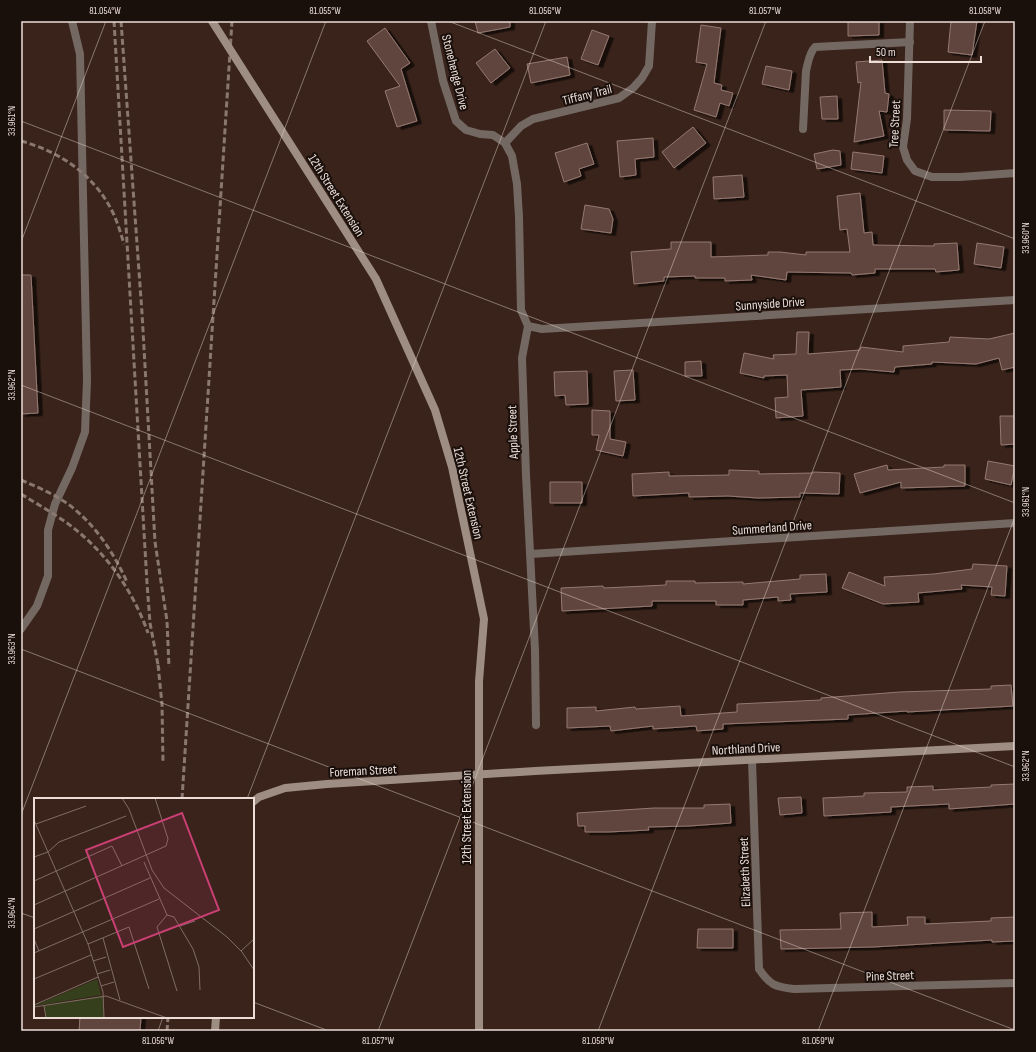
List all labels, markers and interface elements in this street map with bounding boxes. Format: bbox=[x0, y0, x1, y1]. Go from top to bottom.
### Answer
text: 81.054°W bbox=[89, 5, 121, 17]
text: 81.055°W bbox=[309, 5, 341, 17]
text: 81.056°W bbox=[529, 5, 562, 17]
text: 81.057°W bbox=[749, 5, 782, 17]
text: 81.058°W bbox=[969, 5, 1001, 17]
street label: Stonehenge Drive bbox=[438, 33, 472, 112]
scale bar bbox=[870, 38, 981, 64]
text: 50 m bbox=[876, 45, 896, 60]
street label: Tiffany Trail bbox=[561, 81, 614, 109]
street label: Tree Street bbox=[886, 100, 904, 148]
text: 33.961°N bbox=[6, 106, 18, 136]
street label: 12th Street Extension bbox=[304, 151, 368, 240]
text: 33.960°N bbox=[1020, 222, 1032, 254]
street label: Sunnyside Drive bbox=[735, 294, 805, 314]
text: 33.962°N bbox=[6, 369, 18, 401]
street label: Apple Street bbox=[504, 405, 522, 460]
street label: 12th Street Extension bbox=[450, 446, 486, 541]
text: 33.961°N bbox=[1020, 487, 1032, 517]
street label: Summerland Drive bbox=[732, 517, 812, 539]
text: 33.963°N bbox=[6, 633, 18, 665]
street label: Northland Drive bbox=[711, 739, 781, 759]
text: 33.962°N bbox=[1020, 750, 1032, 782]
street label: Foreman Street bbox=[329, 761, 397, 781]
street label: 12th Street Extension bbox=[459, 770, 475, 864]
inset map bbox=[34, 798, 254, 1018]
street label: Elizabeth Street bbox=[736, 837, 754, 907]
text: 33.964°N bbox=[6, 898, 18, 928]
street label: Pine Street bbox=[866, 967, 914, 985]
text: 81.056°W bbox=[142, 1035, 175, 1047]
text: 81.057°W bbox=[362, 1035, 395, 1047]
text: 81.058°W bbox=[582, 1035, 614, 1047]
text: 81.059°W bbox=[802, 1035, 835, 1047]

